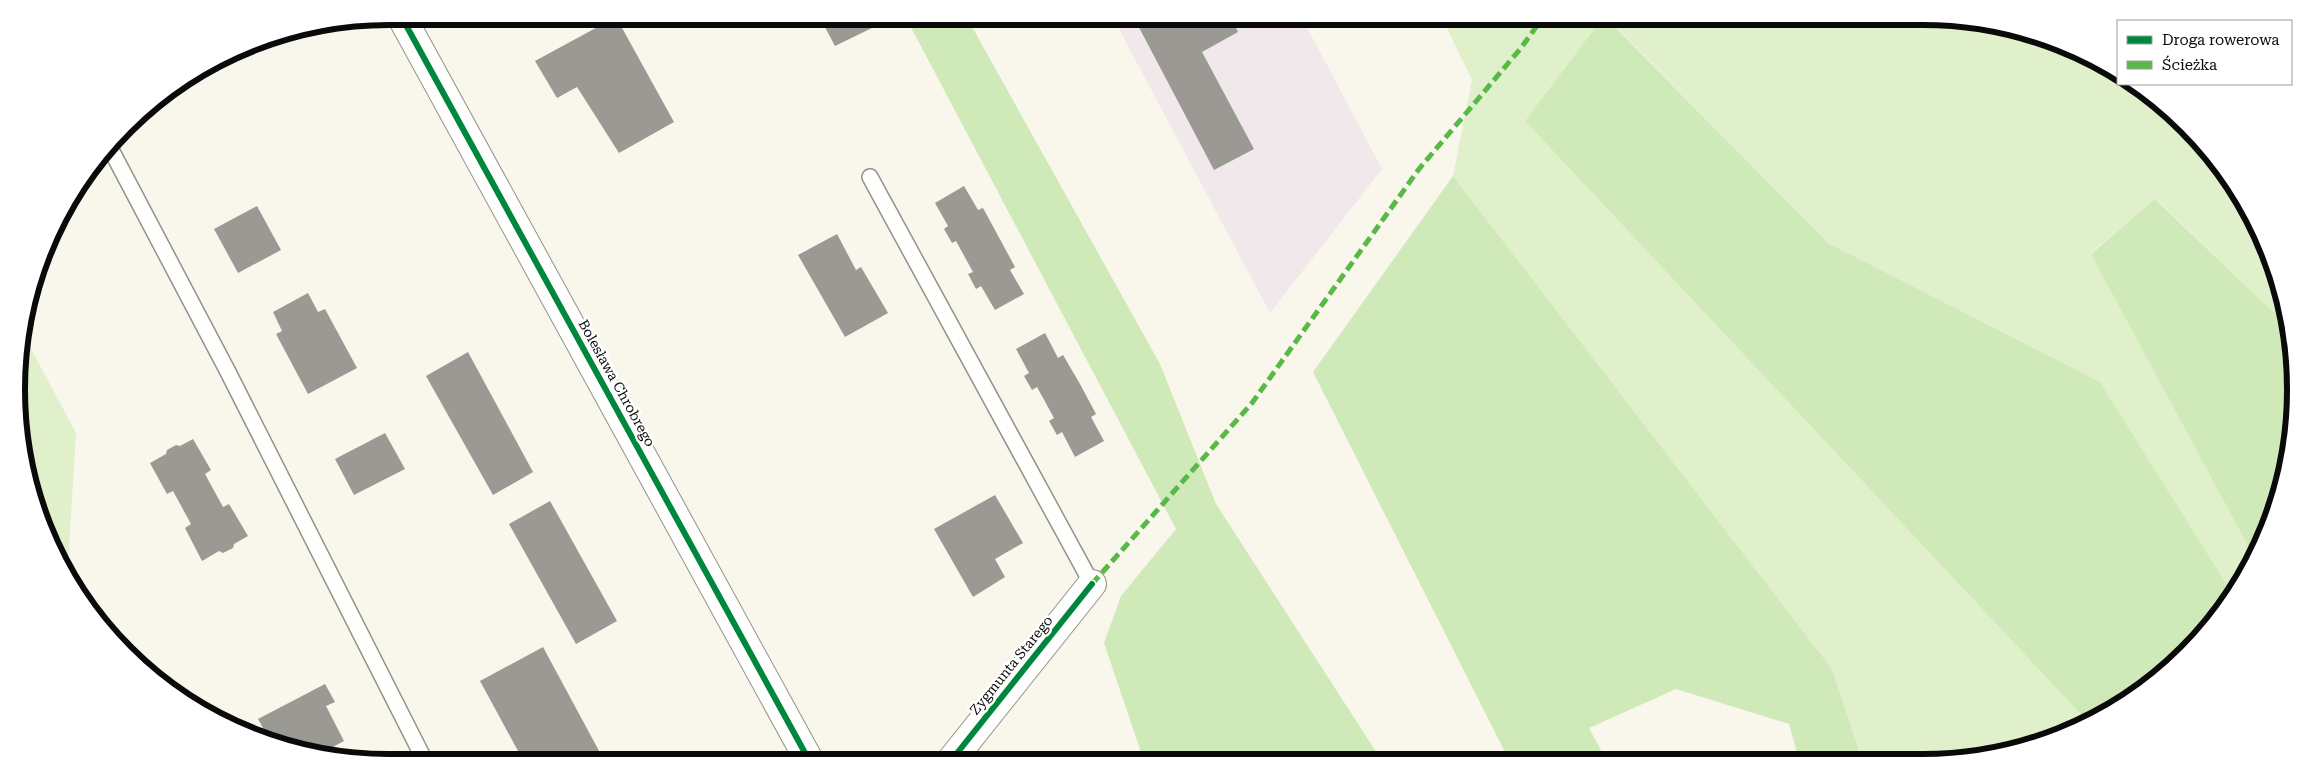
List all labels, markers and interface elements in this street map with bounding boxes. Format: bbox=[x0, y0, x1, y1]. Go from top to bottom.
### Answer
legend bbox=[2117, 20, 2292, 85]
text: Droga rowerowa bbox=[2162, 31, 2279, 49]
text: Ścieżka bbox=[2162, 55, 2217, 74]
street label: Bolesława Chrobrego bbox=[575, 317, 659, 449]
street label: Zygmunta Starego bbox=[966, 612, 1056, 718]

